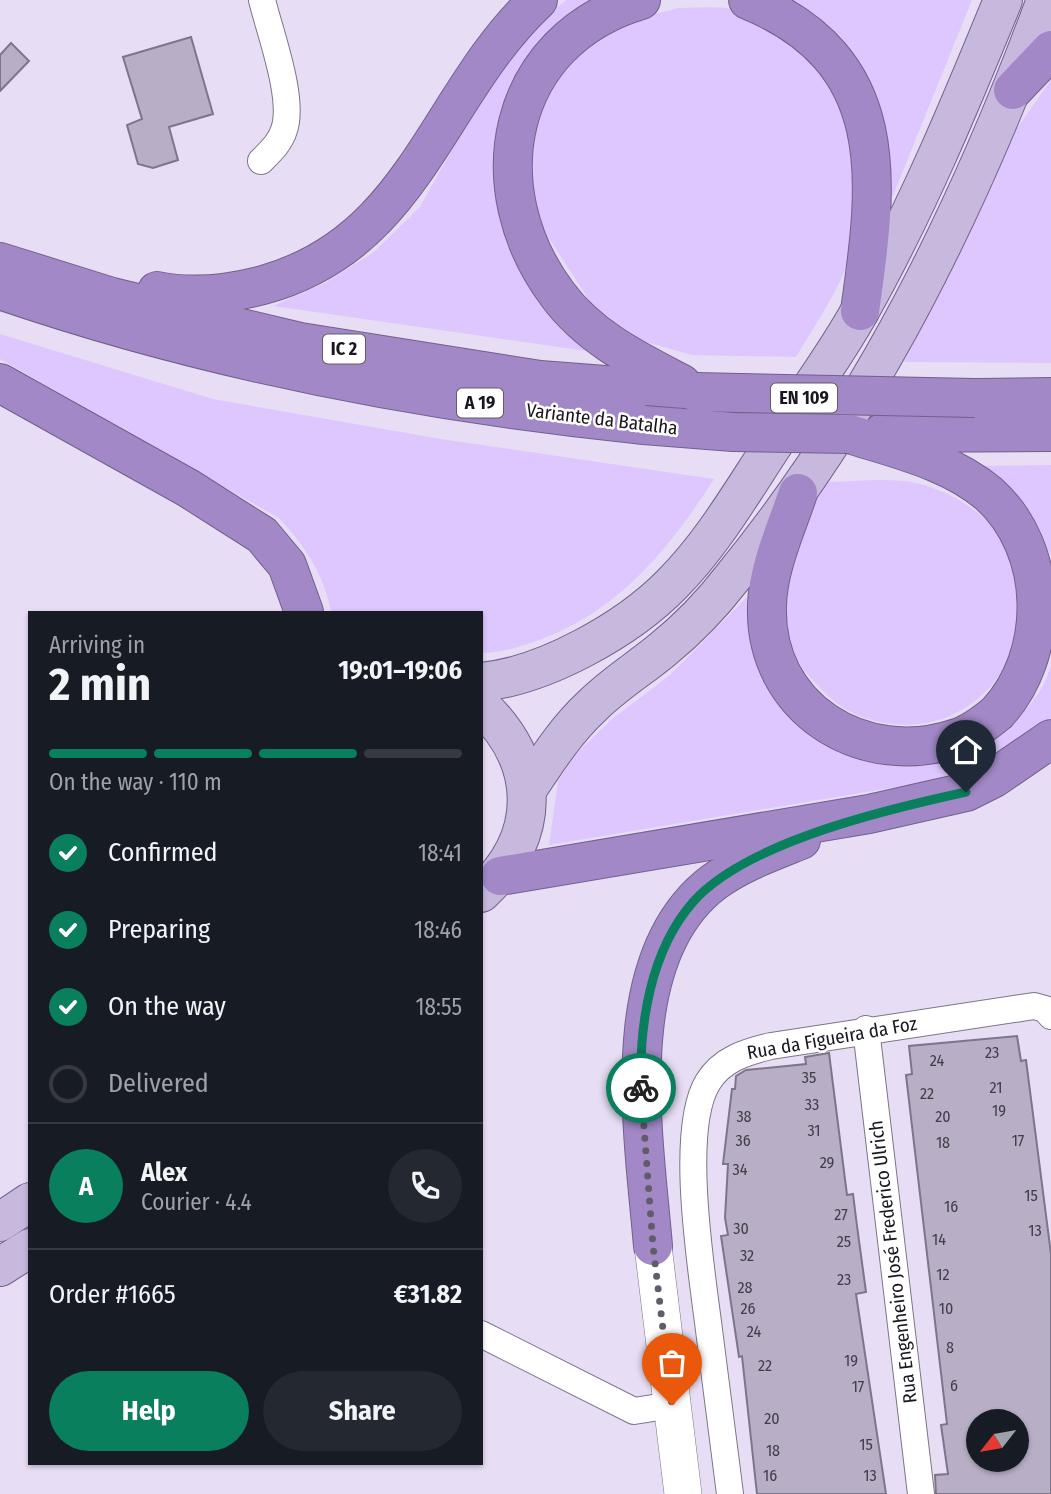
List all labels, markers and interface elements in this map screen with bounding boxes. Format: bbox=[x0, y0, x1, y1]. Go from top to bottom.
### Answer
road number: IC 2 bbox=[323, 334, 365, 363]
road number: EN 109 bbox=[771, 384, 837, 412]
road number: A 19 bbox=[457, 388, 503, 418]
street label: Variante da Batalha bbox=[525, 398, 679, 440]
text: Arriving in bbox=[49, 631, 145, 659]
text: 19:01–19:06 bbox=[338, 655, 462, 686]
text: 2 min bbox=[49, 657, 151, 712]
pin bbox=[936, 720, 996, 792]
icon: home bbox=[947, 731, 985, 769]
text: On the way · 110 m bbox=[49, 768, 222, 796]
icon: check bbox=[49, 834, 87, 872]
text: Confirmed bbox=[108, 837, 218, 868]
text: 18:41 bbox=[418, 839, 462, 867]
icon: check bbox=[49, 911, 87, 949]
text: Preparing bbox=[108, 914, 210, 945]
text: 18:46 bbox=[414, 916, 462, 944]
icon: check bbox=[49, 988, 87, 1026]
text: On the way bbox=[108, 991, 226, 1022]
text: 18:55 bbox=[416, 993, 462, 1021]
street label: Rua da Figueira da Foz bbox=[745, 1012, 919, 1064]
house number: 23 bbox=[985, 1043, 999, 1062]
house number: 24 bbox=[930, 1051, 944, 1070]
courier bbox=[606, 1053, 676, 1123]
text: Delivered bbox=[108, 1068, 209, 1099]
house number: 35 bbox=[802, 1068, 816, 1087]
icon: bike bbox=[622, 1069, 660, 1107]
house number: 21 bbox=[990, 1078, 1002, 1097]
house number: 22 bbox=[920, 1084, 934, 1103]
house number: 33 bbox=[805, 1095, 819, 1114]
house number: 19 bbox=[992, 1101, 1006, 1120]
house number: 38 bbox=[736, 1107, 752, 1126]
house number: 20 bbox=[935, 1107, 951, 1126]
street label: Rua Engenheiro José Frederico Ulrich bbox=[864, 1119, 922, 1405]
house number: 31 bbox=[807, 1121, 821, 1140]
house number: 36 bbox=[735, 1131, 751, 1150]
house number: 17 bbox=[1012, 1131, 1025, 1150]
house number: 18 bbox=[936, 1133, 950, 1152]
button: phone bbox=[388, 1149, 462, 1223]
house number: 29 bbox=[820, 1153, 835, 1172]
text: Alex bbox=[141, 1157, 187, 1188]
house number: 34 bbox=[733, 1160, 748, 1179]
text: A bbox=[79, 1171, 93, 1202]
house number: 15 bbox=[1024, 1186, 1038, 1205]
text: Courier · 4.4 bbox=[141, 1188, 252, 1216]
house number: 16 bbox=[944, 1197, 958, 1216]
house number: 27 bbox=[834, 1205, 848, 1224]
house number: 30 bbox=[733, 1219, 749, 1238]
house number: 13 bbox=[1028, 1221, 1042, 1240]
house number: 14 bbox=[932, 1230, 946, 1249]
house number: 25 bbox=[837, 1232, 851, 1251]
house number: 32 bbox=[740, 1246, 754, 1265]
house number: 12 bbox=[936, 1265, 950, 1284]
house number: 23 bbox=[837, 1270, 851, 1289]
house number: 28 bbox=[737, 1278, 753, 1297]
text: Order #1665 bbox=[49, 1279, 176, 1310]
text: €31.82 bbox=[394, 1279, 462, 1310]
house number: 26 bbox=[741, 1299, 756, 1318]
house number: 10 bbox=[939, 1299, 953, 1318]
house number: 24 bbox=[747, 1322, 761, 1341]
pin bbox=[642, 1333, 702, 1405]
house number: 8 bbox=[946, 1338, 954, 1357]
icon: bag bbox=[653, 1344, 691, 1382]
house number: 19 bbox=[844, 1351, 858, 1370]
house number: 22 bbox=[758, 1356, 772, 1375]
button: Help bbox=[49, 1371, 249, 1451]
button: Share bbox=[263, 1371, 462, 1451]
house number: 6 bbox=[950, 1376, 958, 1395]
house number: 17 bbox=[852, 1377, 865, 1396]
house number: 20 bbox=[764, 1409, 780, 1428]
north arrow bbox=[966, 1409, 1029, 1472]
map controls bbox=[966, 1409, 1029, 1472]
house number: 15 bbox=[859, 1435, 873, 1454]
house number: 18 bbox=[766, 1441, 780, 1460]
house number: 16 bbox=[763, 1466, 777, 1485]
house number: 13 bbox=[863, 1466, 877, 1485]

